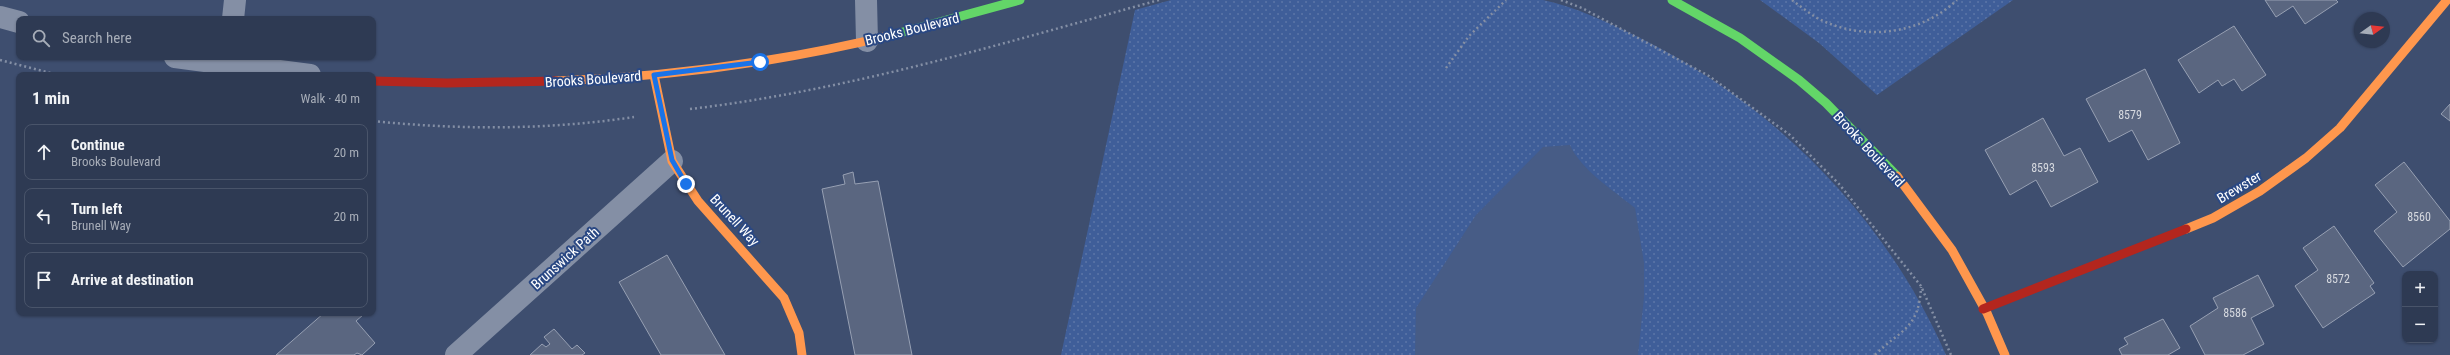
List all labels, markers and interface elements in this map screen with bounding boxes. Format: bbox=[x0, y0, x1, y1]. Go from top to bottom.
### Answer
street label: Brooks Boulevard bbox=[863, 10, 961, 48]
north arrow bbox=[2354, 12, 2390, 48]
search box bbox=[16, 16, 376, 60]
icon: search bbox=[30, 27, 52, 49]
text: Search here bbox=[62, 29, 132, 47]
route start bbox=[751, 53, 769, 71]
street label: Brooks Boulevard bbox=[544, 68, 642, 90]
text: 1 min bbox=[32, 88, 70, 108]
text: Walk · 40 m bbox=[300, 91, 360, 106]
street label: Brooks Boulevard bbox=[1830, 108, 1908, 190]
house number: 8579 bbox=[2118, 108, 2142, 122]
text: Continue bbox=[71, 136, 125, 154]
icon: ahead bbox=[33, 141, 55, 163]
text: 20 m bbox=[333, 145, 359, 160]
text: Brooks Boulevard bbox=[71, 154, 161, 169]
house number: 8593 bbox=[2031, 161, 2055, 175]
street label: Brewster bbox=[2214, 168, 2264, 206]
route end bbox=[677, 175, 695, 193]
street label: Brunell Way bbox=[707, 191, 763, 249]
text: Turn left bbox=[71, 200, 122, 218]
icon: left bbox=[33, 205, 55, 227]
text: 20 m bbox=[333, 209, 359, 224]
house number: 8560 bbox=[2407, 210, 2431, 224]
text: Brunell Way bbox=[71, 218, 131, 233]
street label: Brunswick Path bbox=[528, 223, 602, 293]
icon: arrive bbox=[33, 269, 55, 291]
text: Arrive at destination bbox=[71, 271, 194, 289]
map controls bbox=[2402, 271, 2438, 343]
button: + bbox=[2402, 271, 2438, 307]
house number: 8572 bbox=[2326, 272, 2350, 286]
house number: 8586 bbox=[2223, 306, 2247, 320]
button: − bbox=[2402, 307, 2438, 343]

